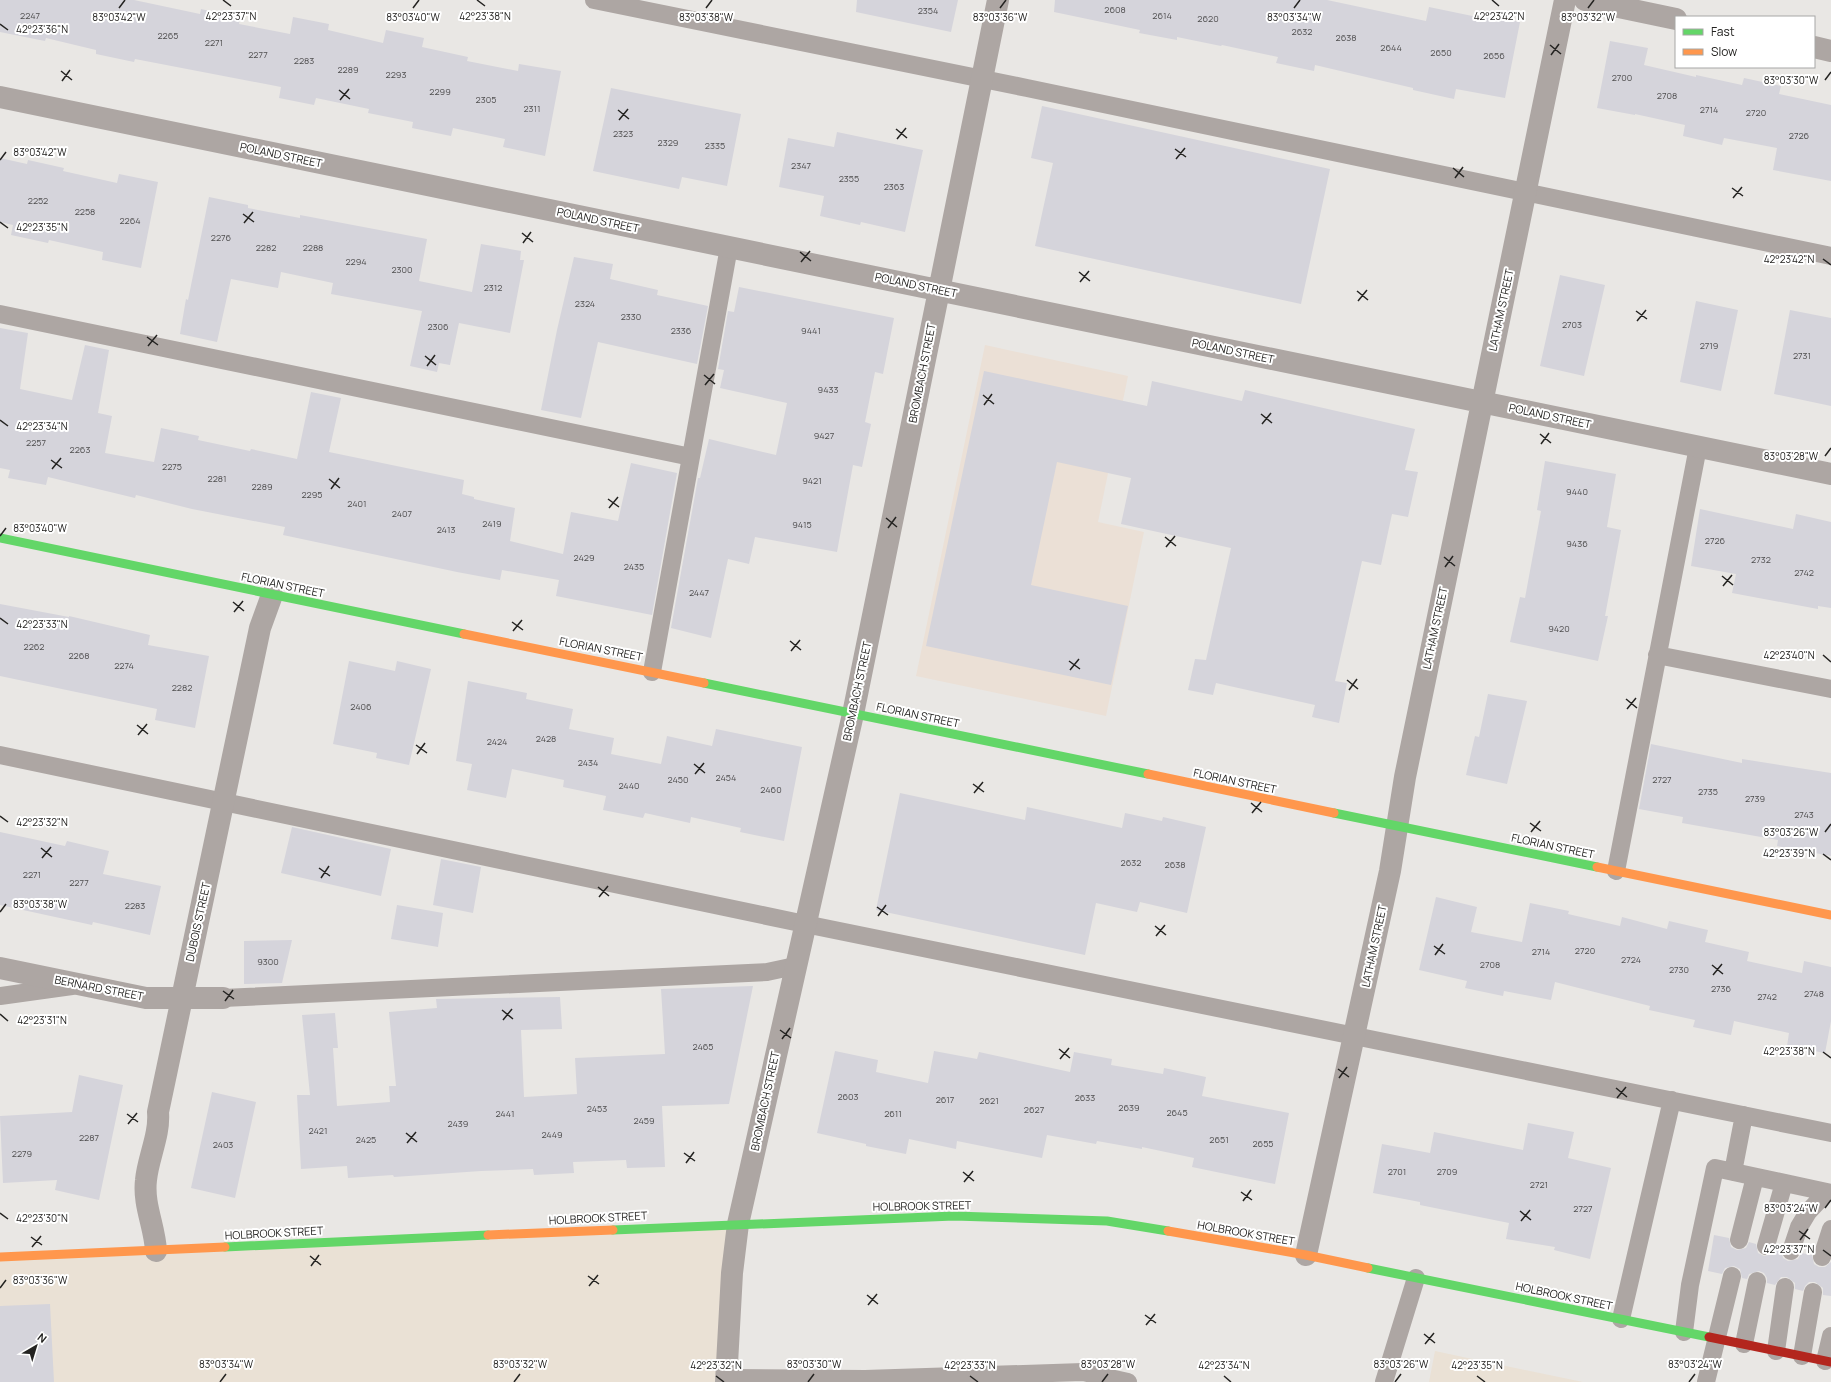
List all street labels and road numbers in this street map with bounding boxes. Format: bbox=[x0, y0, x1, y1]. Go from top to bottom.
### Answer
street label: POLAND STREET bbox=[239, 138, 324, 171]
street label: POLAND STREET bbox=[556, 203, 641, 236]
street label: LATHAM STREET bbox=[1484, 267, 1517, 352]
street label: POLAND STREET bbox=[874, 268, 959, 301]
street label: BROMBACH STREET bbox=[904, 321, 939, 424]
street label: POLAND STREET bbox=[1191, 334, 1276, 367]
street label: POLAND STREET bbox=[1508, 399, 1593, 432]
street label: FLORIAN STREET bbox=[240, 568, 326, 601]
street label: LATHAM STREET bbox=[1418, 585, 1451, 670]
street label: FLORIAN STREET bbox=[558, 633, 644, 664]
street label: BROMBACH STREET bbox=[839, 639, 874, 742]
street label: FLORIAN STREET bbox=[875, 698, 961, 731]
street label: FLORIAN STREET bbox=[1192, 764, 1278, 797]
street label: FLORIAN STREET bbox=[1510, 829, 1596, 862]
street label: DUBOIS STREET bbox=[182, 880, 213, 963]
street label: LATHAM STREET bbox=[1357, 903, 1390, 988]
street label: BERNARD STREET bbox=[53, 972, 145, 1004]
street label: BROMBACH STREET bbox=[747, 1049, 782, 1152]
street label: HOLBROOK STREET bbox=[873, 1197, 972, 1214]
street label: HOLBROOK STREET bbox=[548, 1207, 648, 1228]
street label: HOLBROOK STREET bbox=[1196, 1217, 1296, 1249]
street label: HOLBROOK STREET bbox=[224, 1222, 324, 1243]
street label: HOLBROOK STREET bbox=[1514, 1278, 1614, 1313]

